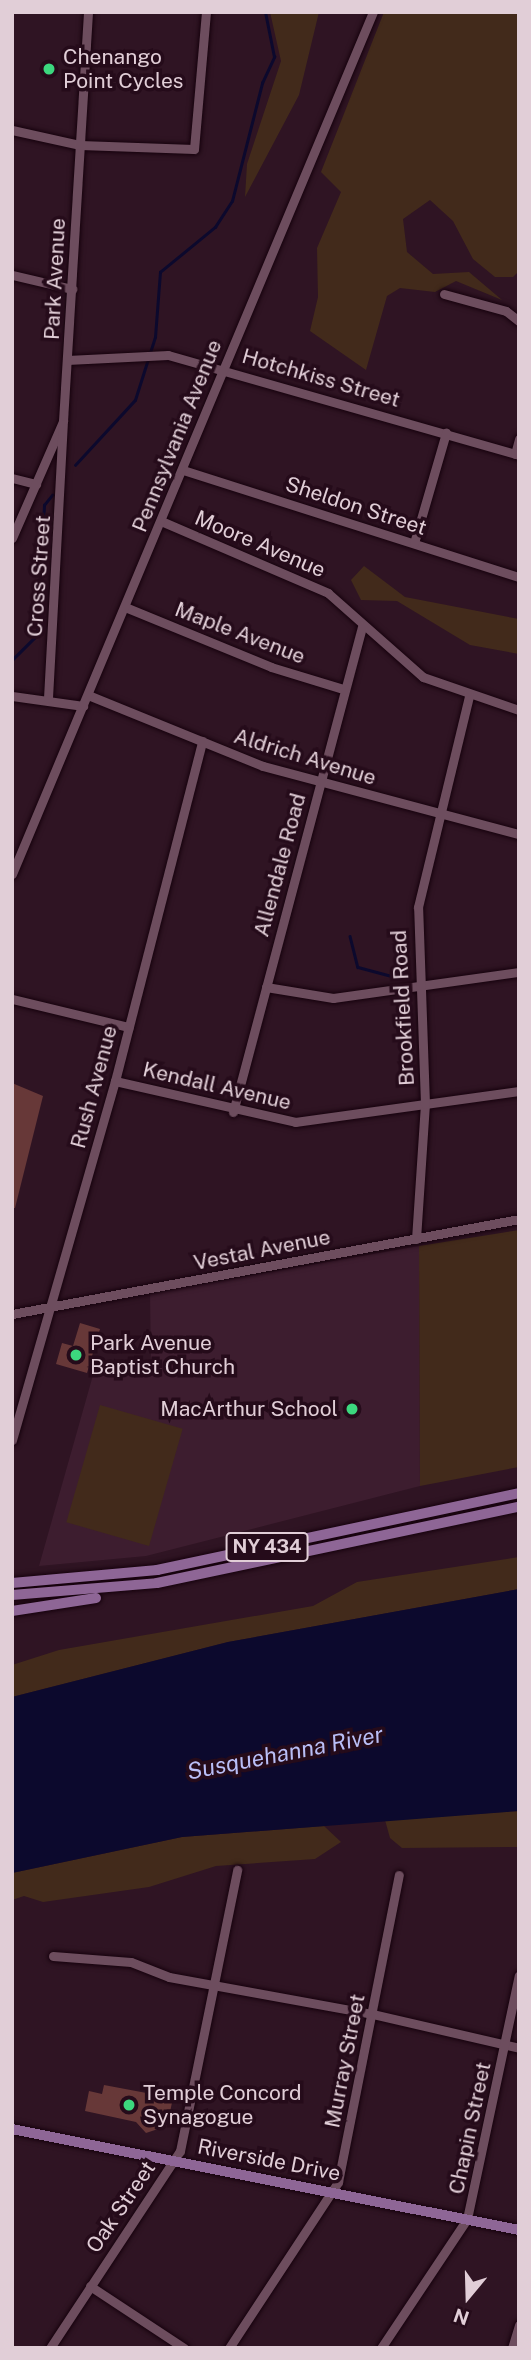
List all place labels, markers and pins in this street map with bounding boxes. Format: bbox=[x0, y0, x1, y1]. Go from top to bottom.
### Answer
place label: Chenango Point Cycles bbox=[63, 44, 183, 94]
marker: Chenango Point Cycles bbox=[41, 61, 57, 77]
place label: Park Avenue Baptist Church bbox=[90, 1330, 235, 1380]
marker: Park Avenue Baptist Church bbox=[68, 1347, 84, 1363]
place label: MacArthur School bbox=[160, 1396, 338, 1422]
marker: MacArthur School bbox=[344, 1401, 360, 1417]
place label: Temple Concord Synagogue bbox=[143, 2080, 302, 2130]
marker: Temple Concord Synagogue bbox=[121, 2097, 137, 2113]

